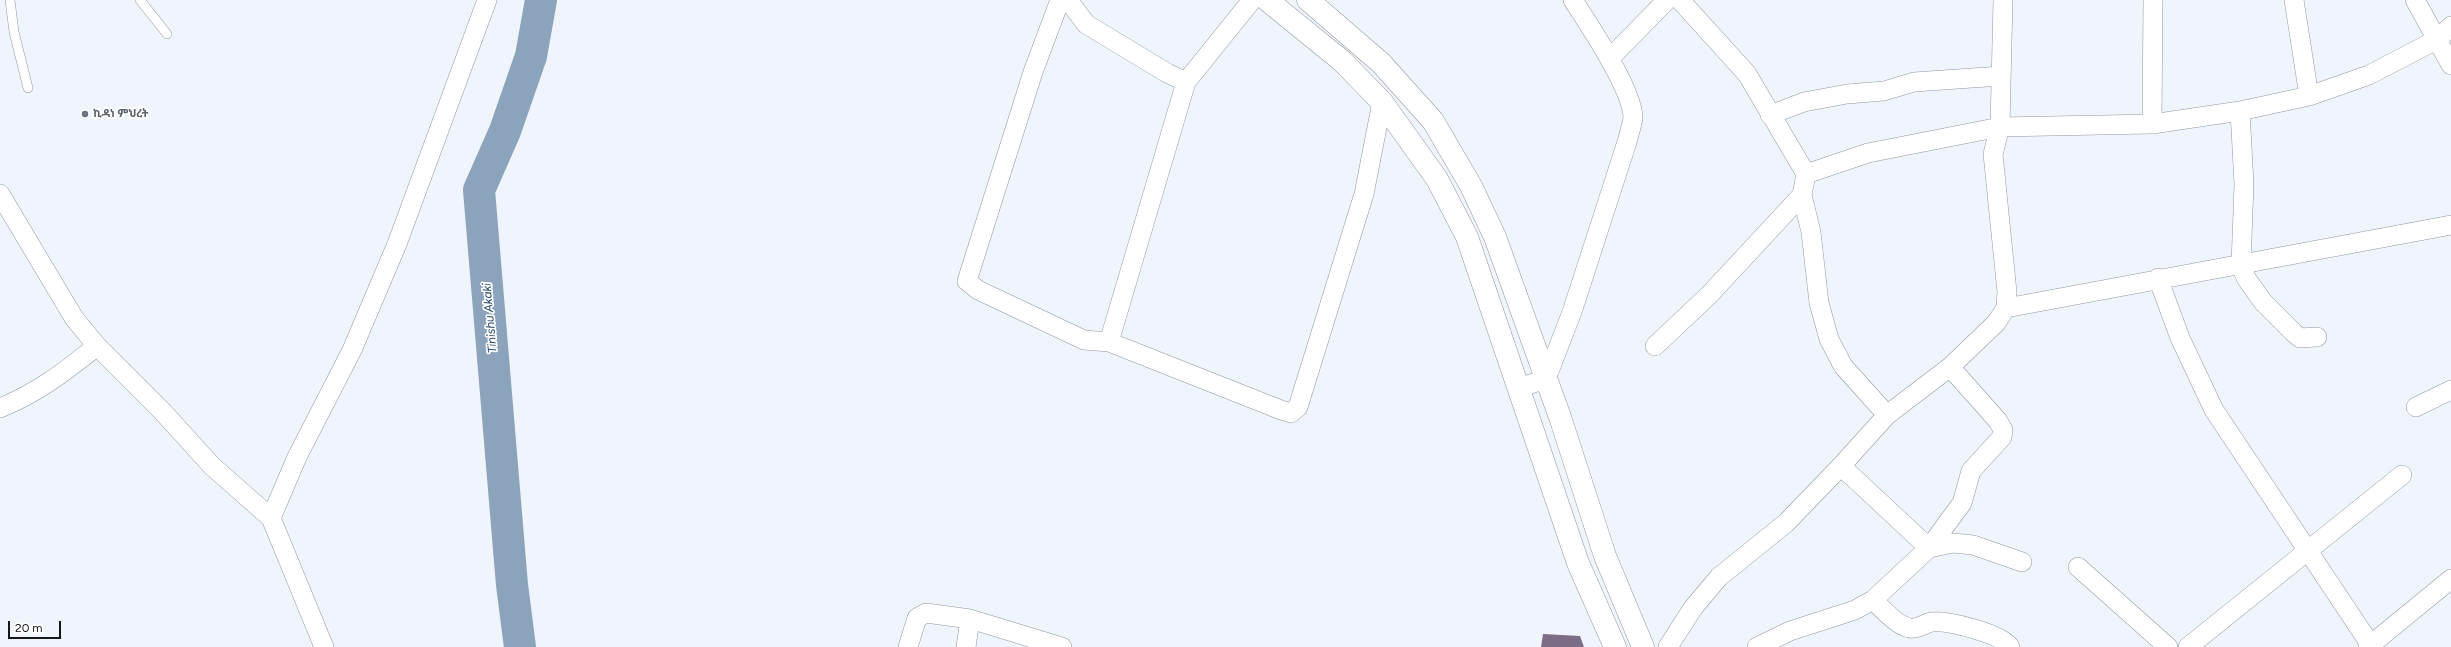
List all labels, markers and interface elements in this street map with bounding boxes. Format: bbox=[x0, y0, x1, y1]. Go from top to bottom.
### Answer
place label: ኪዳነ ምህረት bbox=[93, 107, 148, 121]
marker: ኪዳነ ምህረት bbox=[80, 109, 90, 119]
water label: Tinishu Akaki bbox=[480, 282, 500, 354]
scale bar bbox=[10, 613, 63, 639]
text: 20 m bbox=[15, 621, 43, 635]

